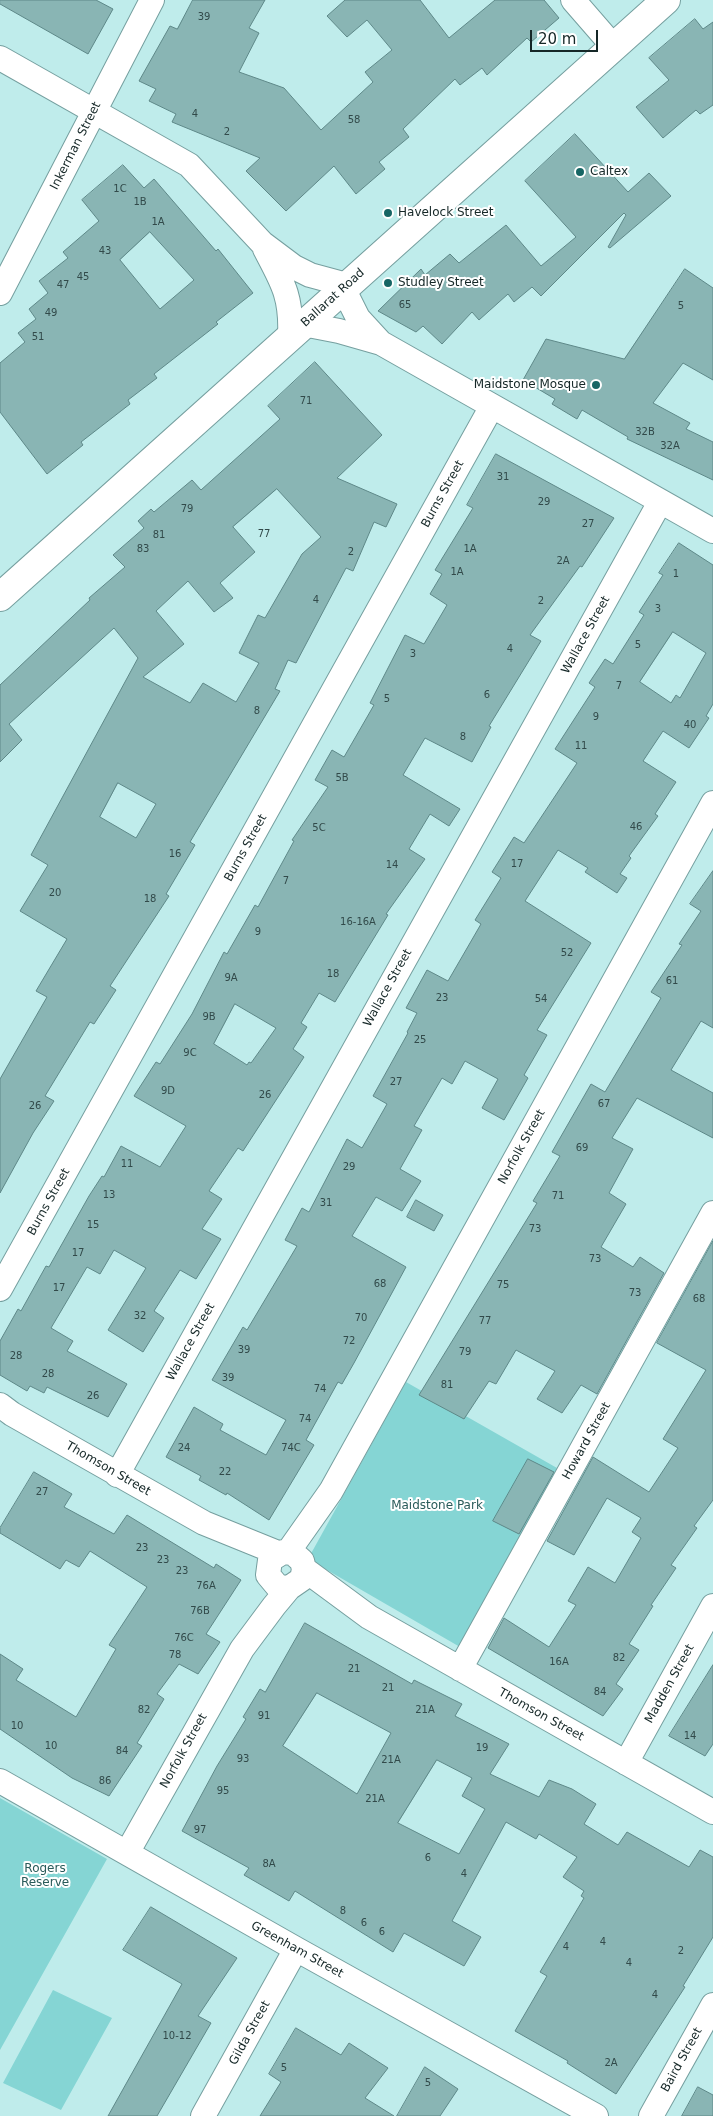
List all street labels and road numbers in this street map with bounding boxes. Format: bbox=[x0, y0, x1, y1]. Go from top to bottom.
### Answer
street label: Inkerman Street bbox=[48, 100, 104, 192]
street label: Ballarat Road bbox=[298, 266, 368, 330]
street label: Burns Street bbox=[419, 458, 467, 530]
street label: Wallace Street bbox=[559, 594, 613, 676]
street label: Burns Street bbox=[222, 812, 270, 884]
street label: Wallace Street bbox=[361, 947, 415, 1029]
street label: Norfolk Street bbox=[495, 1107, 549, 1187]
street label: Burns Street bbox=[25, 1166, 73, 1238]
street label: Wallace Street bbox=[164, 1301, 218, 1383]
street label: Howard Street bbox=[560, 1400, 614, 1482]
street label: Thomson Street bbox=[63, 1439, 153, 1499]
street label: Madden Street bbox=[642, 1642, 698, 1726]
street label: Thomson Street bbox=[496, 1686, 586, 1744]
street label: Norfolk Street bbox=[157, 1711, 211, 1791]
street label: Greenham Street bbox=[248, 1919, 346, 1981]
street label: Gilda Street bbox=[226, 1998, 274, 2068]
street label: Baird Street bbox=[658, 2025, 706, 2095]

